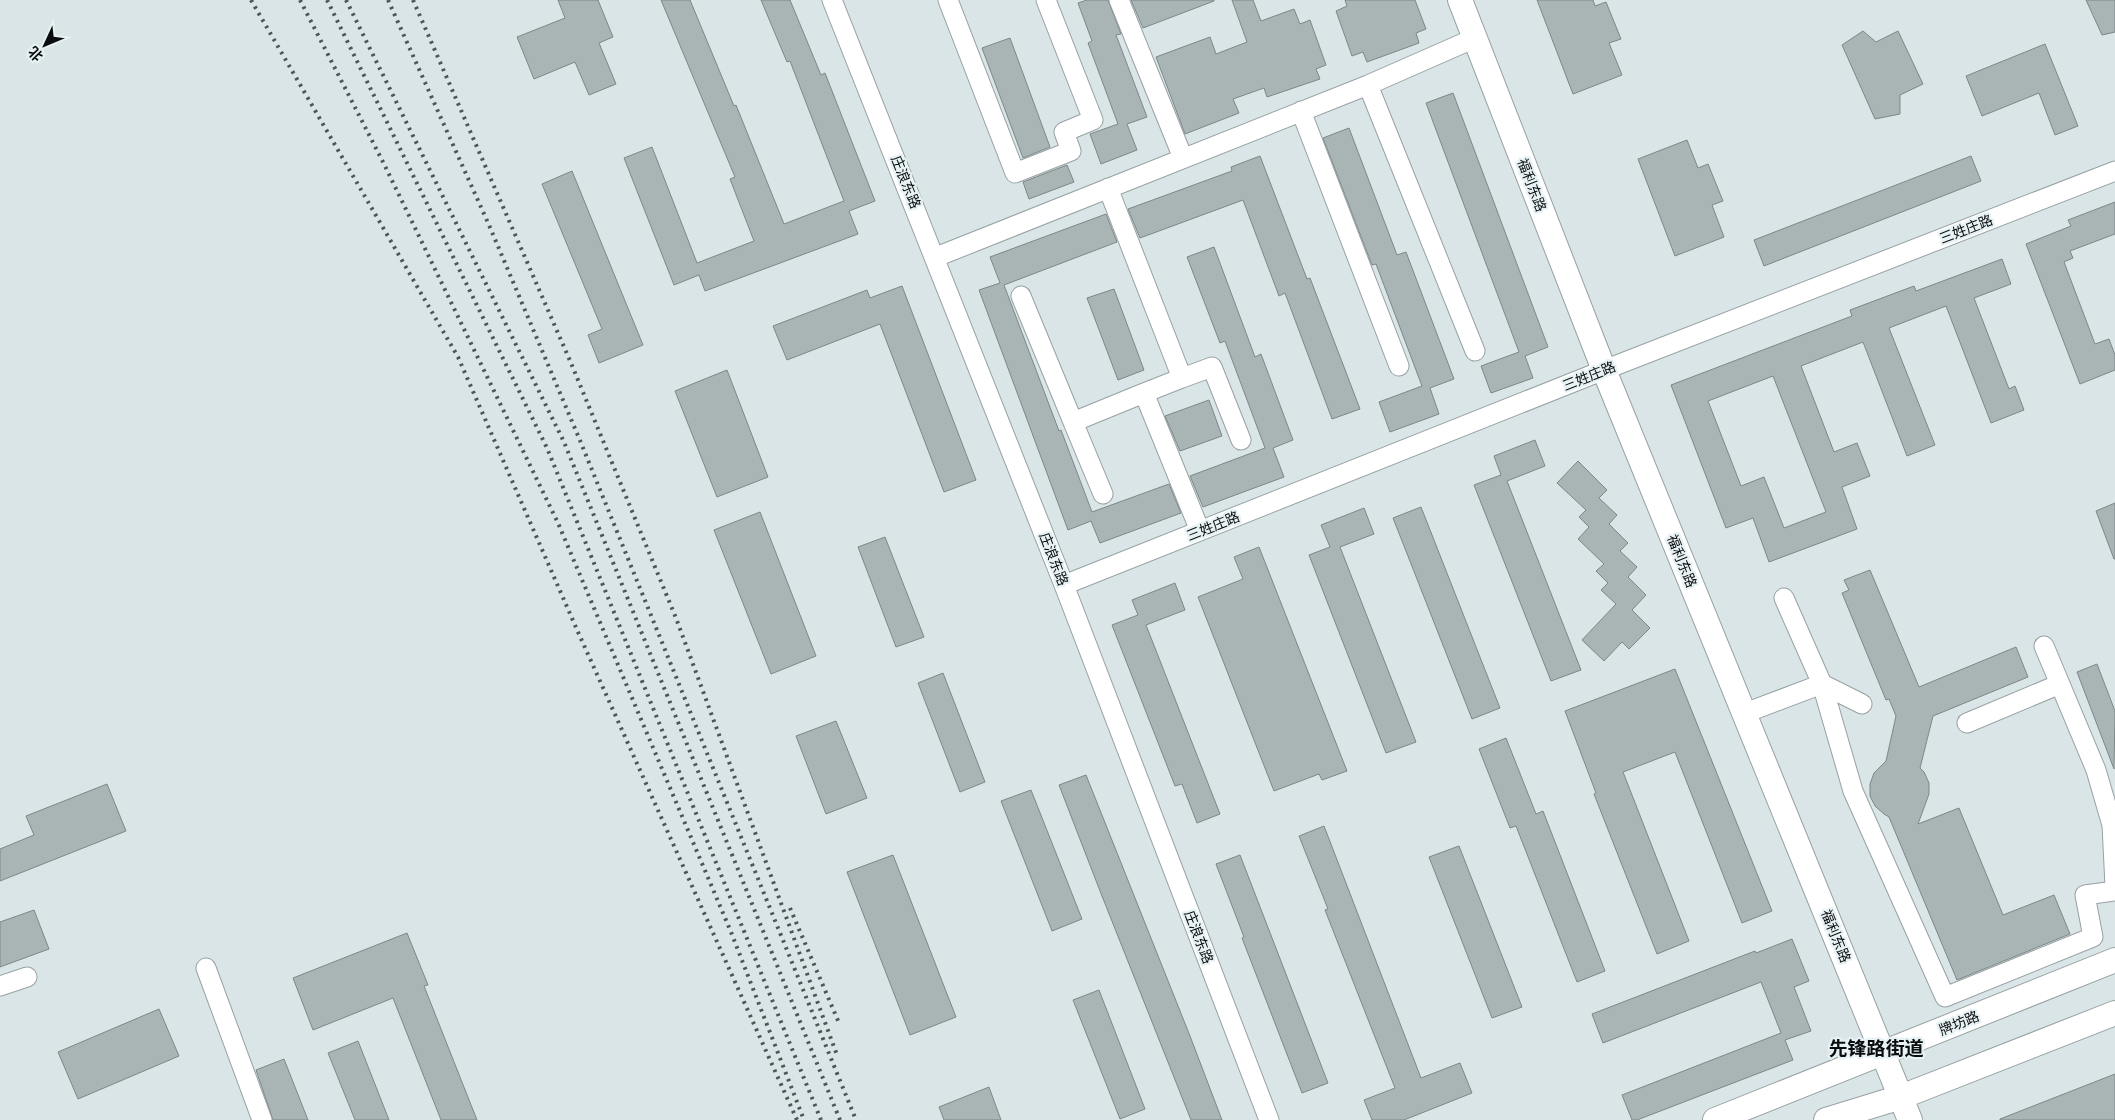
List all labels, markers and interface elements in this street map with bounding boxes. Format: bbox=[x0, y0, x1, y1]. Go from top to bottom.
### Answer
north arrow bbox=[20, 20, 70, 70]
text: 北 bbox=[24, 43, 46, 65]
street label: 庄浪东路 bbox=[888, 153, 925, 211]
street label: 福利东路 bbox=[1514, 156, 1550, 214]
street label: 三姓庄路 bbox=[1937, 211, 1995, 247]
street label: 三姓庄路 bbox=[1560, 357, 1618, 394]
street label: 三姓庄路 bbox=[1184, 507, 1242, 544]
street label: 庄浪东路 bbox=[1036, 530, 1072, 588]
street label: 福利东路 bbox=[1664, 532, 1701, 590]
street label: 福利东路 bbox=[1818, 907, 1855, 965]
street label: 庄浪东路 bbox=[1181, 908, 1217, 966]
street label: 牌坊路 bbox=[1936, 1007, 1981, 1038]
district label: 先锋路街道 bbox=[1828, 1037, 1924, 1060]

